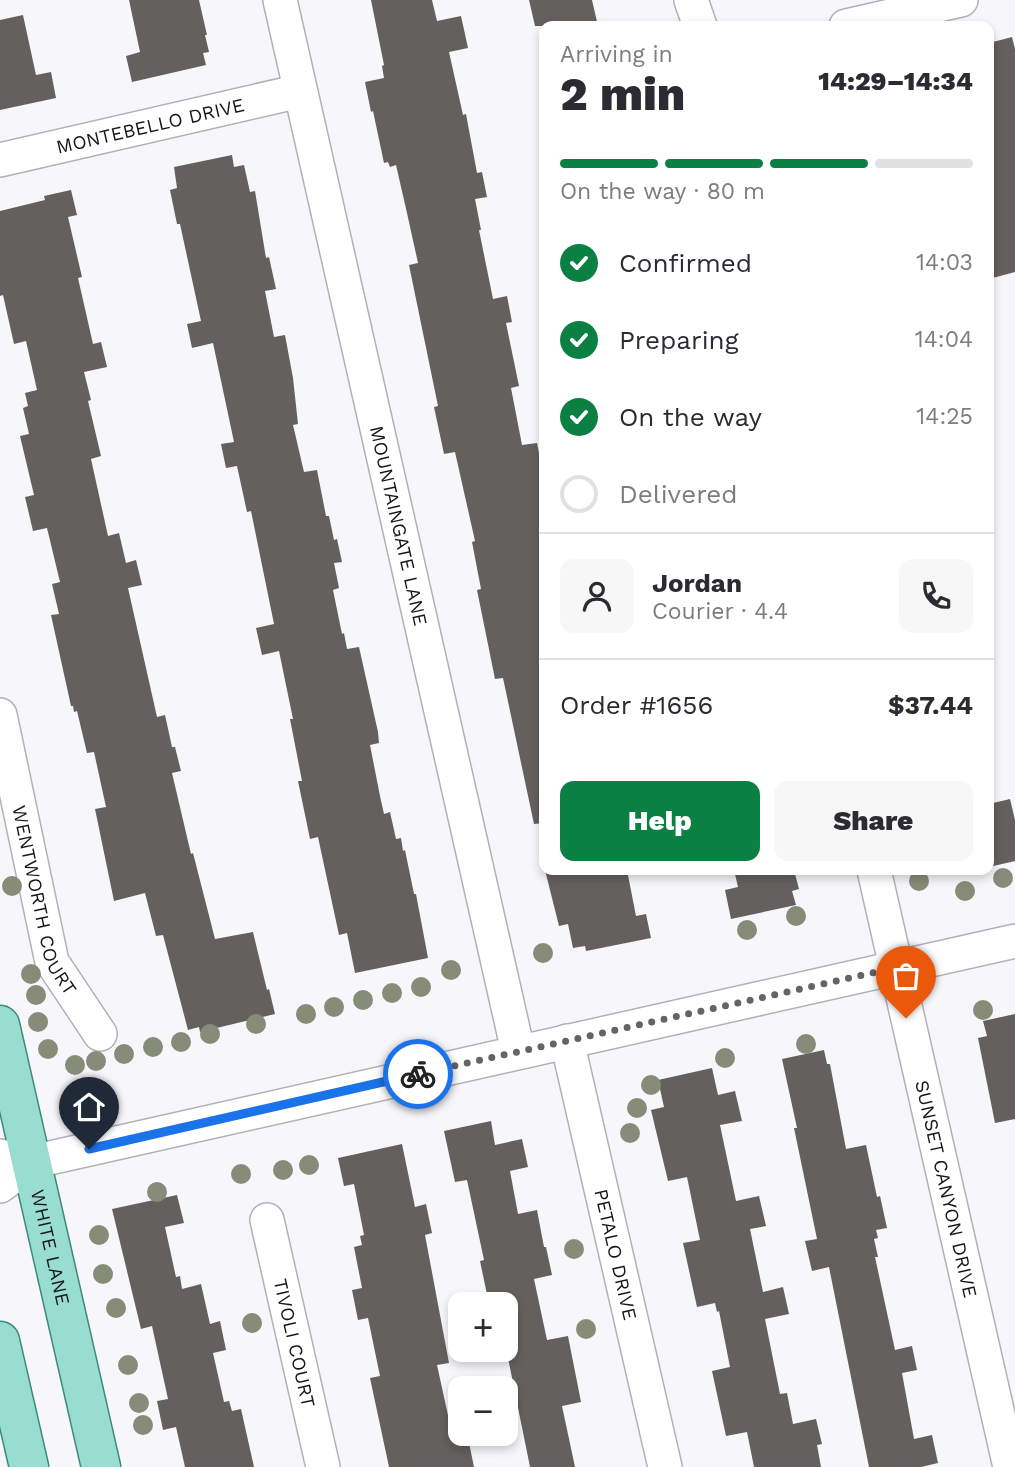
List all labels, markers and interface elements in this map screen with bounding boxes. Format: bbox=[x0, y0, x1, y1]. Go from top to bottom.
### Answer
text: Arriving in bbox=[560, 41, 673, 68]
text: 14:29–14:34 bbox=[818, 66, 973, 96]
text: 2 min bbox=[560, 67, 685, 121]
street label: MONTEBELLO DRIVE bbox=[54, 93, 246, 158]
text: On the way · 80 m bbox=[560, 178, 765, 205]
icon: check bbox=[560, 244, 598, 282]
text: Confirmed bbox=[619, 248, 752, 278]
text: 14:03 bbox=[916, 249, 973, 276]
icon: check bbox=[560, 321, 598, 359]
text: Preparing bbox=[619, 325, 739, 355]
text: 14:04 bbox=[915, 326, 973, 353]
icon: check bbox=[560, 398, 598, 436]
text: On the way bbox=[619, 402, 762, 432]
text: 14:25 bbox=[916, 403, 973, 430]
street label: MOUNTAINGATE LANE bbox=[365, 423, 433, 628]
text: Delivered bbox=[619, 479, 738, 509]
button: person bbox=[560, 559, 634, 633]
button: phone bbox=[899, 559, 973, 633]
text: Jordan bbox=[652, 568, 742, 598]
text: Courier · 4.4 bbox=[652, 598, 788, 625]
text: Order #1656 bbox=[560, 690, 713, 720]
text: $37.44 bbox=[888, 690, 973, 720]
button: Help bbox=[560, 781, 760, 861]
button: Share bbox=[774, 781, 973, 861]
street label: WENTWORTH COURT bbox=[8, 803, 82, 999]
pin bbox=[876, 946, 936, 1018]
icon: bag bbox=[887, 957, 925, 995]
courier bbox=[383, 1039, 453, 1109]
icon: bike bbox=[399, 1055, 437, 1093]
pin bbox=[59, 1077, 119, 1149]
street label: SUNSET CANYON DRIVE bbox=[911, 1078, 983, 1300]
icon: home bbox=[70, 1088, 108, 1126]
street label: WHITE LANE bbox=[26, 1187, 75, 1307]
street label: PETALO DRIVE bbox=[590, 1187, 642, 1322]
street label: TIVOLI COURT bbox=[269, 1276, 321, 1409]
map controls bbox=[448, 1292, 518, 1446]
button: + bbox=[448, 1292, 518, 1362]
button: − bbox=[448, 1376, 518, 1446]

